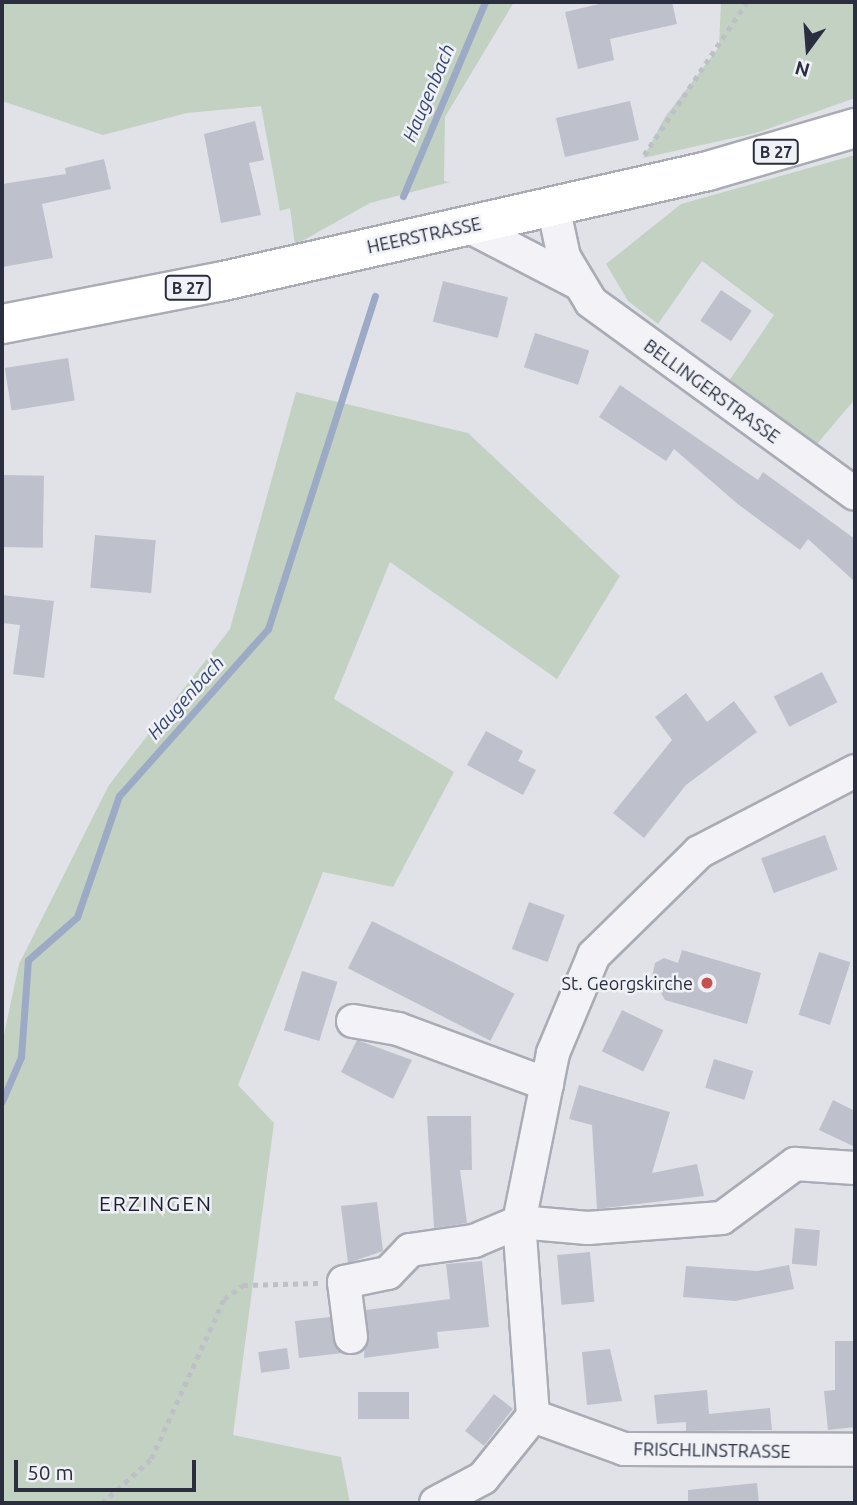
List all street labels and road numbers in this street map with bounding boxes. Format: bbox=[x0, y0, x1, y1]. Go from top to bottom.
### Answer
road number: B 27 bbox=[752, 140, 800, 164]
street label: HEERSTRASSE bbox=[365, 212, 483, 258]
road number: B 27 bbox=[164, 276, 212, 300]
street label: BELLINGERSTRASSE bbox=[640, 334, 784, 448]
street label: FRISCHLINSTRASSE bbox=[633, 1438, 791, 1462]

